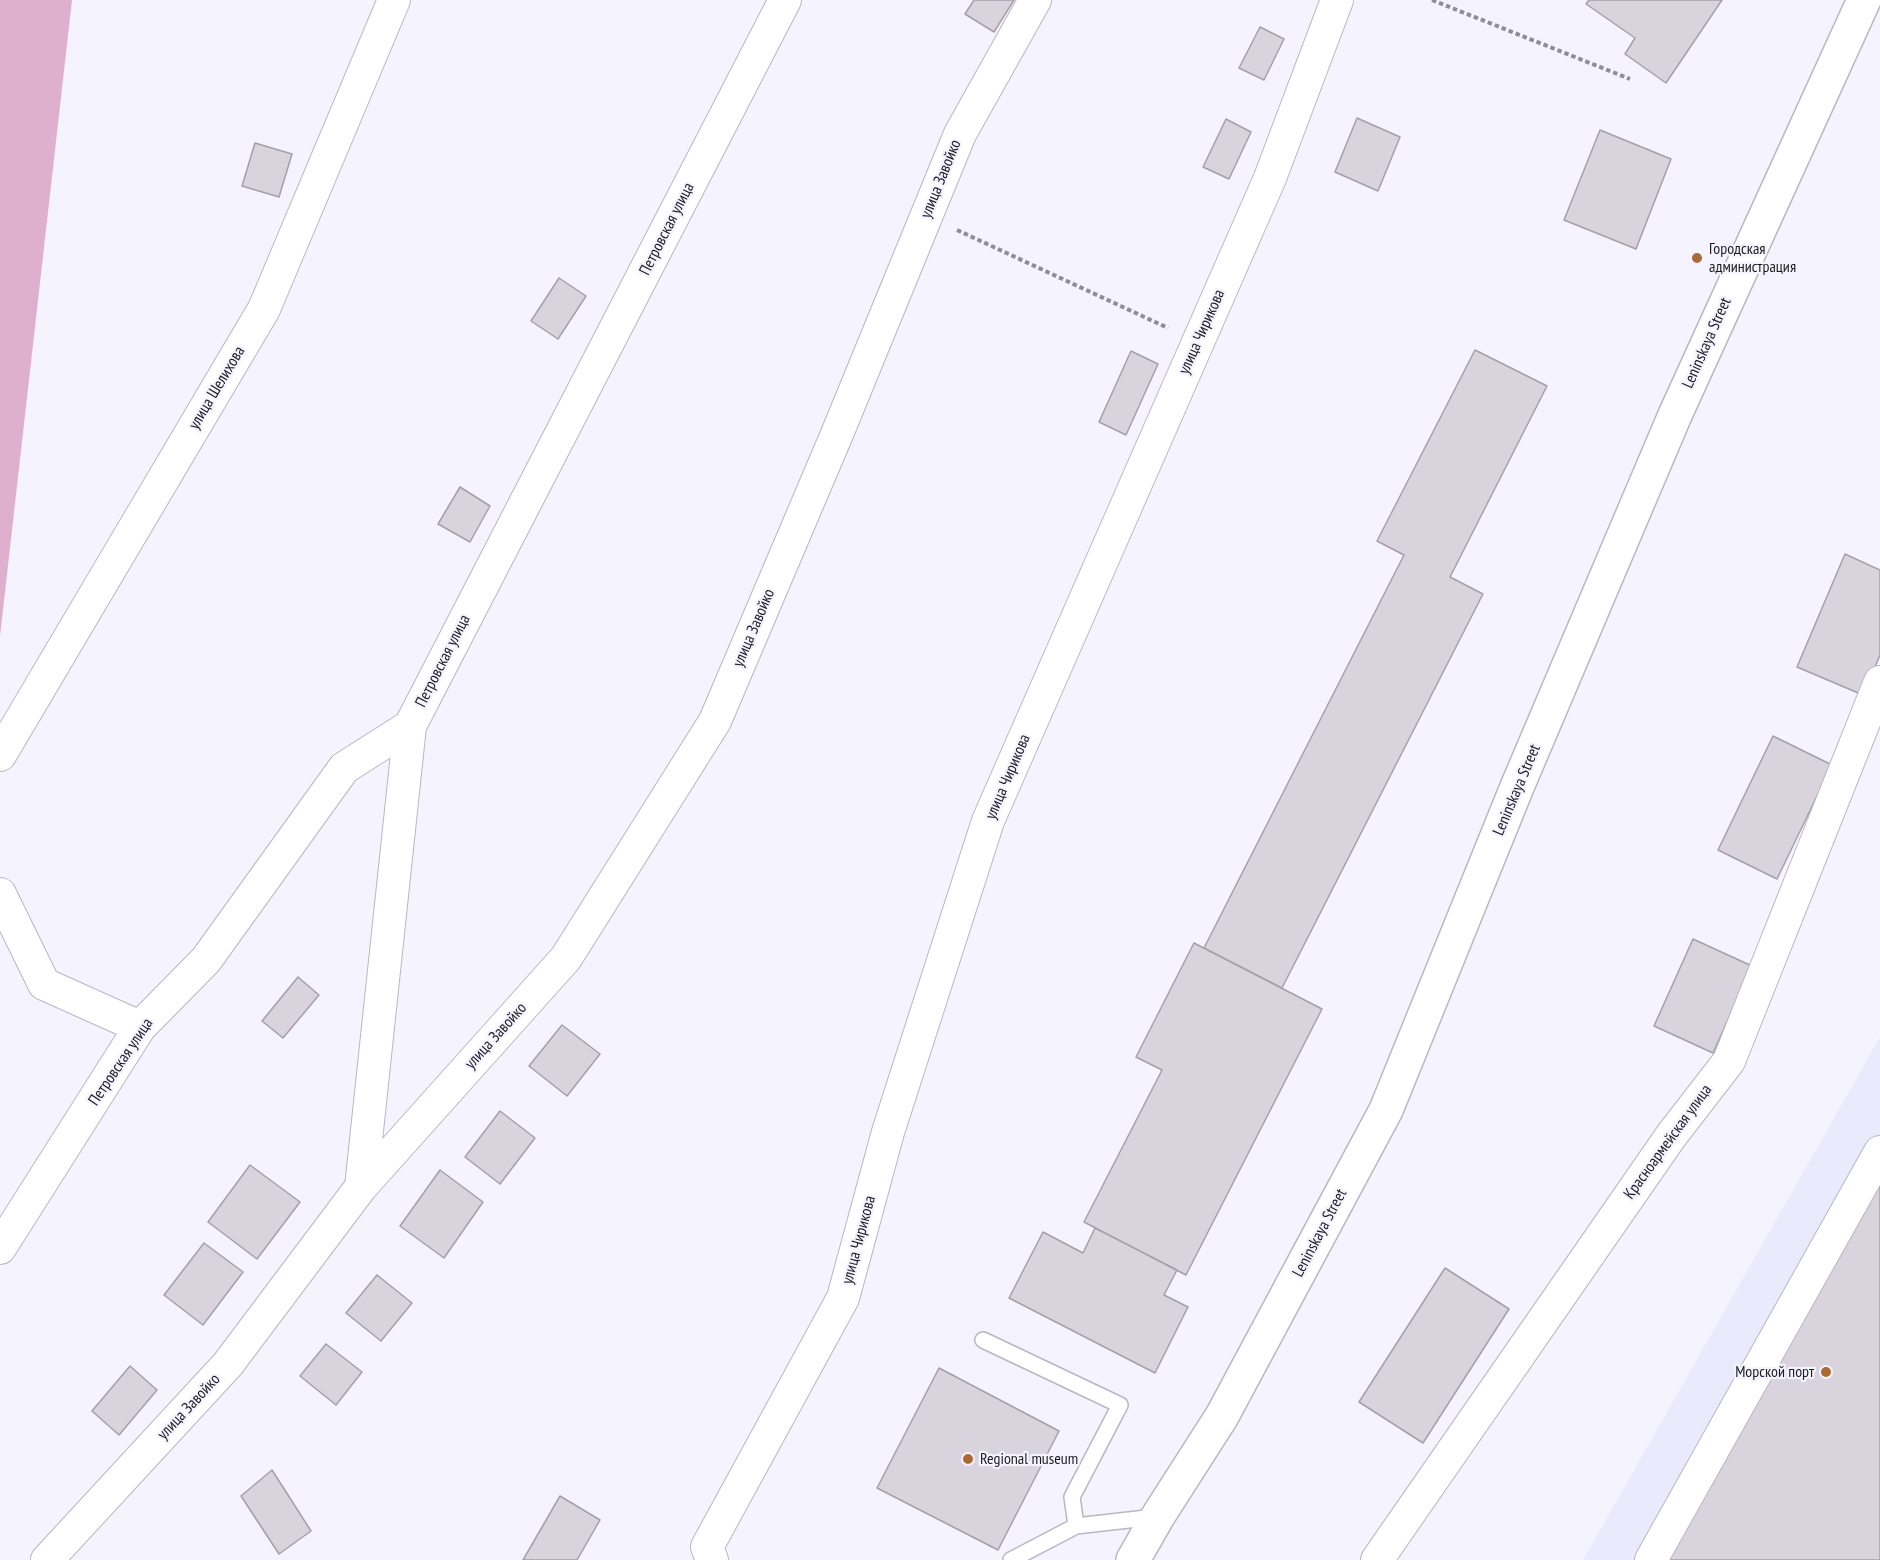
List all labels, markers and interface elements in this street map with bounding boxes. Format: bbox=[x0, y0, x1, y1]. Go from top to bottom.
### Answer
street label: улица Завойко bbox=[917, 137, 965, 221]
street label: Петровская улица bbox=[635, 180, 699, 278]
place label: Городская администрация bbox=[1709, 239, 1796, 277]
marker: Городская администрация bbox=[1690, 251, 1704, 265]
street label: улица Чирикова bbox=[1175, 287, 1229, 377]
street label: Leninskaya Street bbox=[1679, 295, 1735, 391]
street label: улица Шелихова bbox=[185, 343, 249, 433]
street label: улица Завойко bbox=[729, 586, 779, 670]
street label: Петровская улица bbox=[411, 612, 475, 710]
street label: улица Чирикова bbox=[981, 731, 1035, 823]
street label: Leninskaya Street bbox=[1489, 742, 1545, 838]
street label: улица Завойко bbox=[461, 999, 531, 1073]
street label: Петровская улица bbox=[85, 1015, 157, 1109]
street label: Красноармейская улица bbox=[1620, 1081, 1716, 1203]
street label: Leninskaya Street bbox=[1289, 1186, 1351, 1280]
street label: улица Чирикова bbox=[838, 1194, 880, 1286]
place label: Морской порт bbox=[1735, 1362, 1814, 1382]
marker: Морской порт bbox=[1819, 1365, 1833, 1379]
street label: улица Завойко bbox=[154, 1370, 224, 1444]
place label: Regional museum bbox=[980, 1449, 1078, 1469]
marker: Regional museum bbox=[961, 1452, 975, 1466]

